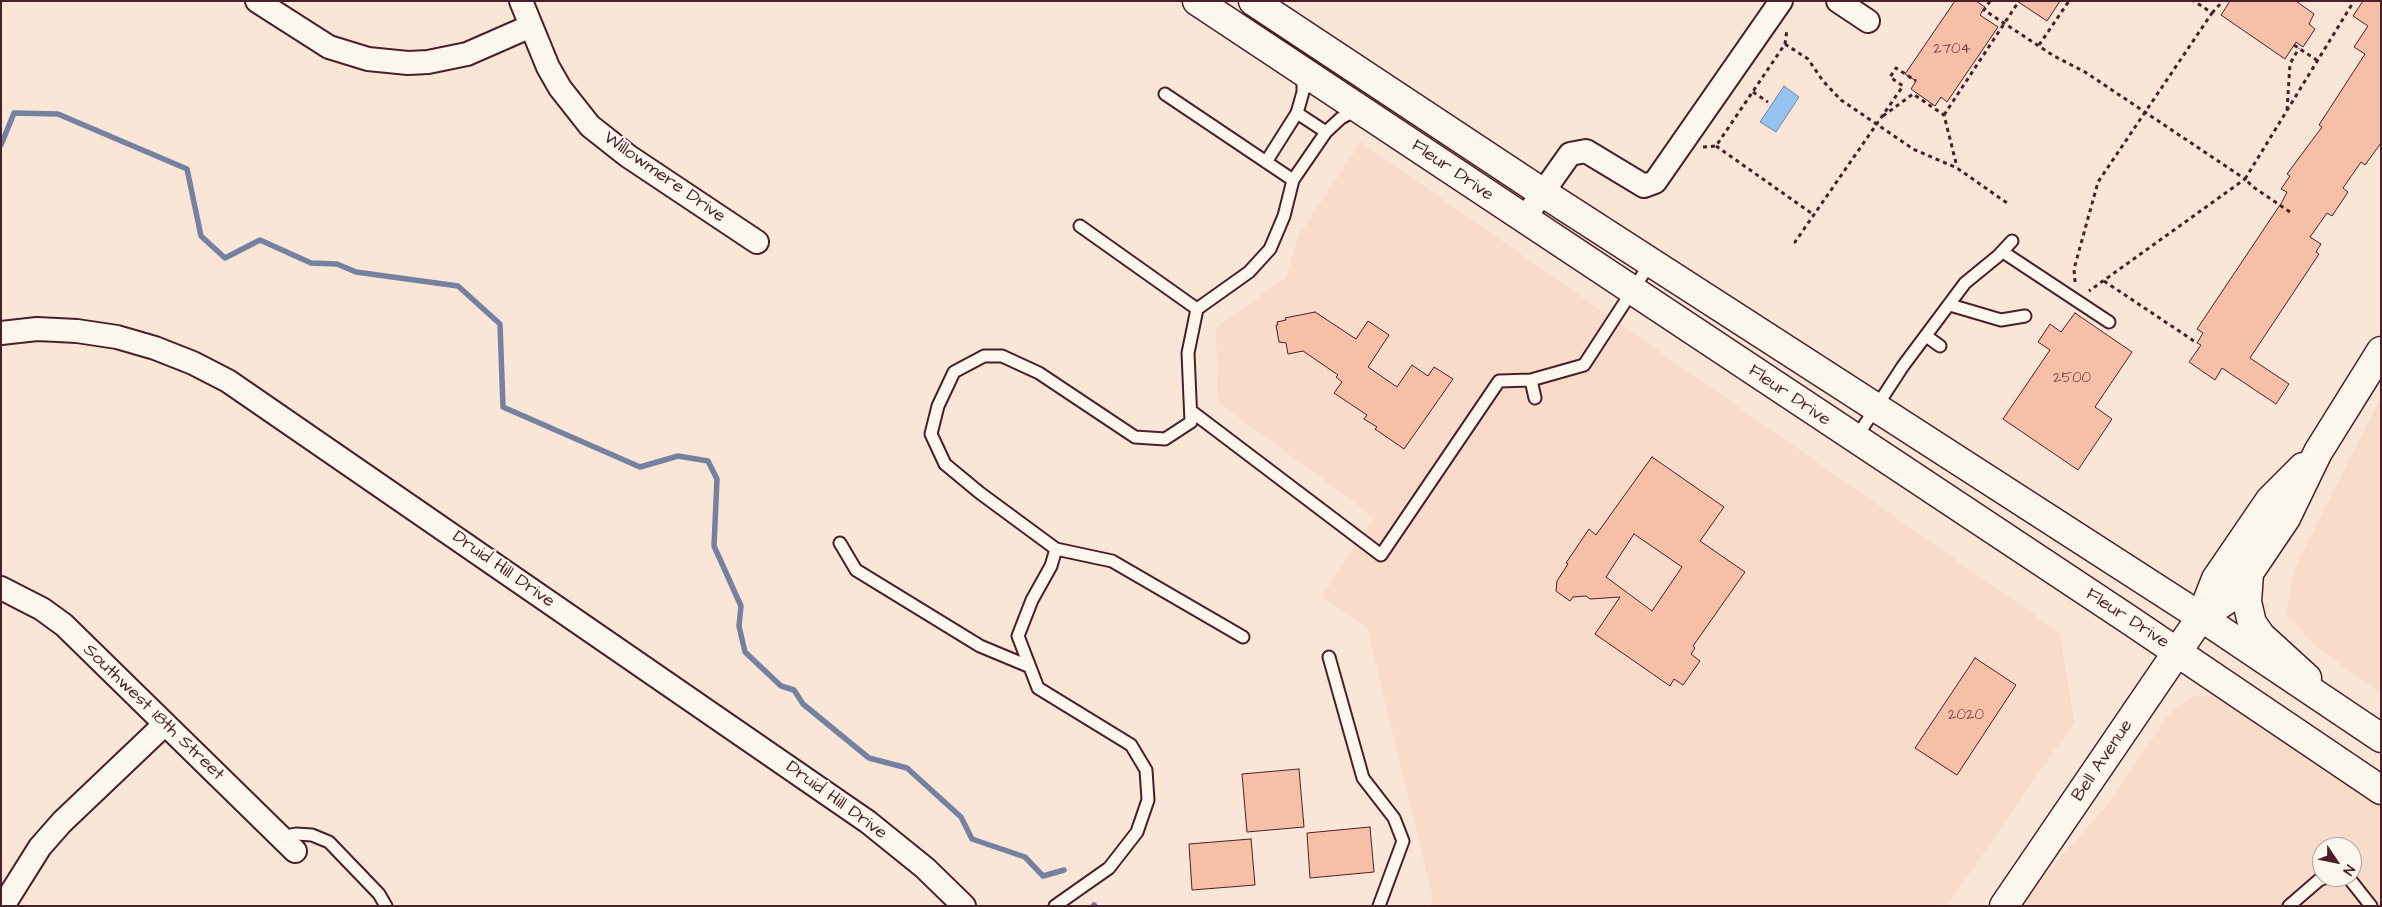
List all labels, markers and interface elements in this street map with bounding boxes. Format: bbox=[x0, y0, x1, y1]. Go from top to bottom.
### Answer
house number: 2704 bbox=[1933, 41, 1971, 59]
street label: Willowmere Drive bbox=[599, 128, 729, 228]
street label: Fleur Drive bbox=[1407, 136, 1497, 206]
street label: Fleur Drive bbox=[1744, 361, 1834, 431]
house number: 2500 bbox=[2053, 370, 2091, 388]
street label: Druid Hill Drive bbox=[448, 527, 558, 613]
street label: Fleur Drive bbox=[2081, 584, 2173, 654]
street label: Southwest 18th Street bbox=[78, 640, 228, 786]
house number: 2020 bbox=[1948, 707, 1984, 725]
street label: Bell Avenue bbox=[2068, 716, 2138, 806]
street label: Druid Hill Drive bbox=[781, 757, 891, 845]
north arrow bbox=[2312, 837, 2362, 887]
text: N bbox=[2338, 861, 2359, 879]

